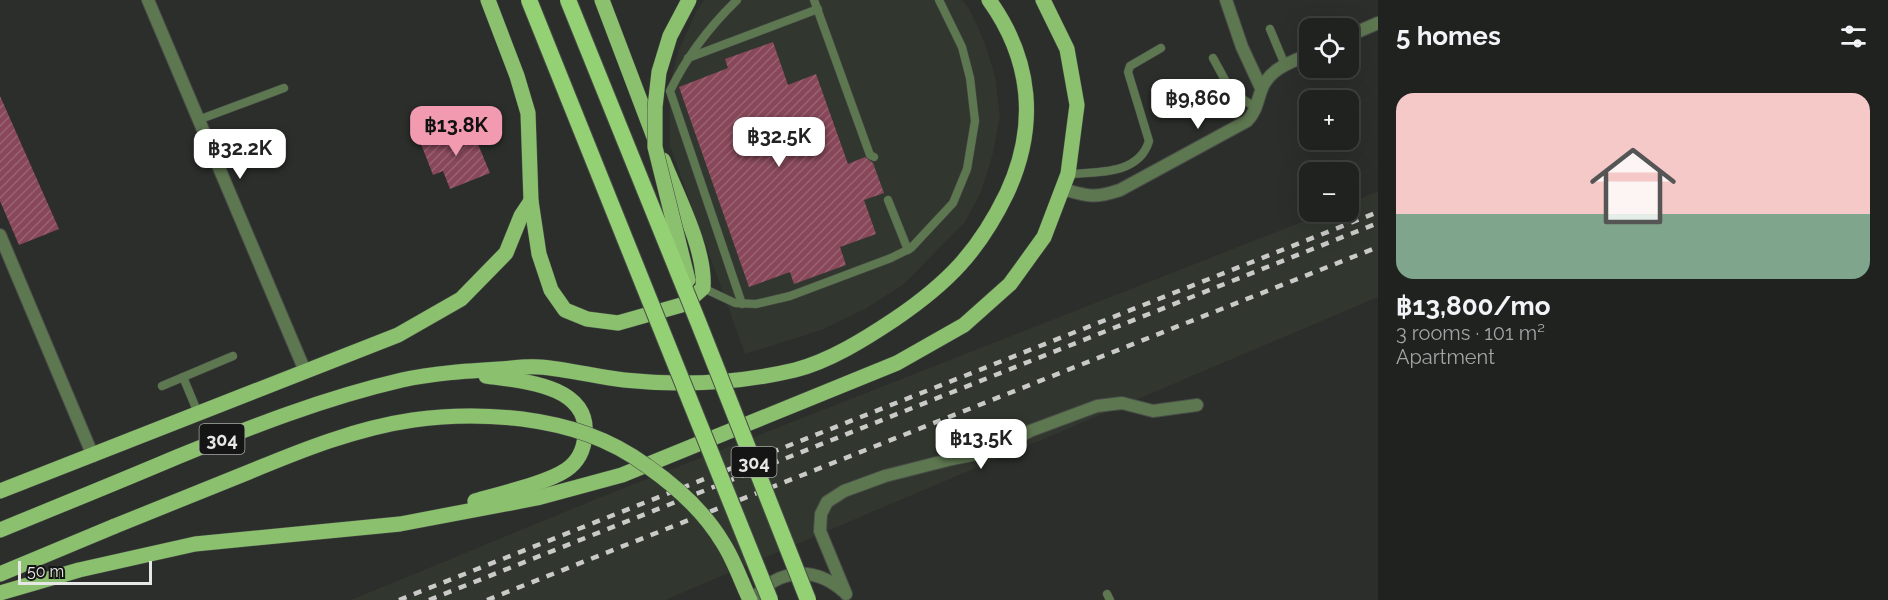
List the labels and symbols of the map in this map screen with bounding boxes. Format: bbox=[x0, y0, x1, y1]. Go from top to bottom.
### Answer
pin: ฿9,860 bbox=[1149, 79, 1247, 130]
pin: ฿13.8K bbox=[407, 106, 505, 157]
pin: ฿32.5K bbox=[730, 117, 828, 168]
pin: ฿32.2K bbox=[191, 129, 289, 180]
pin: ฿13.5K bbox=[932, 419, 1030, 470]
road number: 304 bbox=[200, 424, 244, 454]
road number: 304 bbox=[732, 447, 777, 477]
scale bar bbox=[18, 558, 152, 586]

